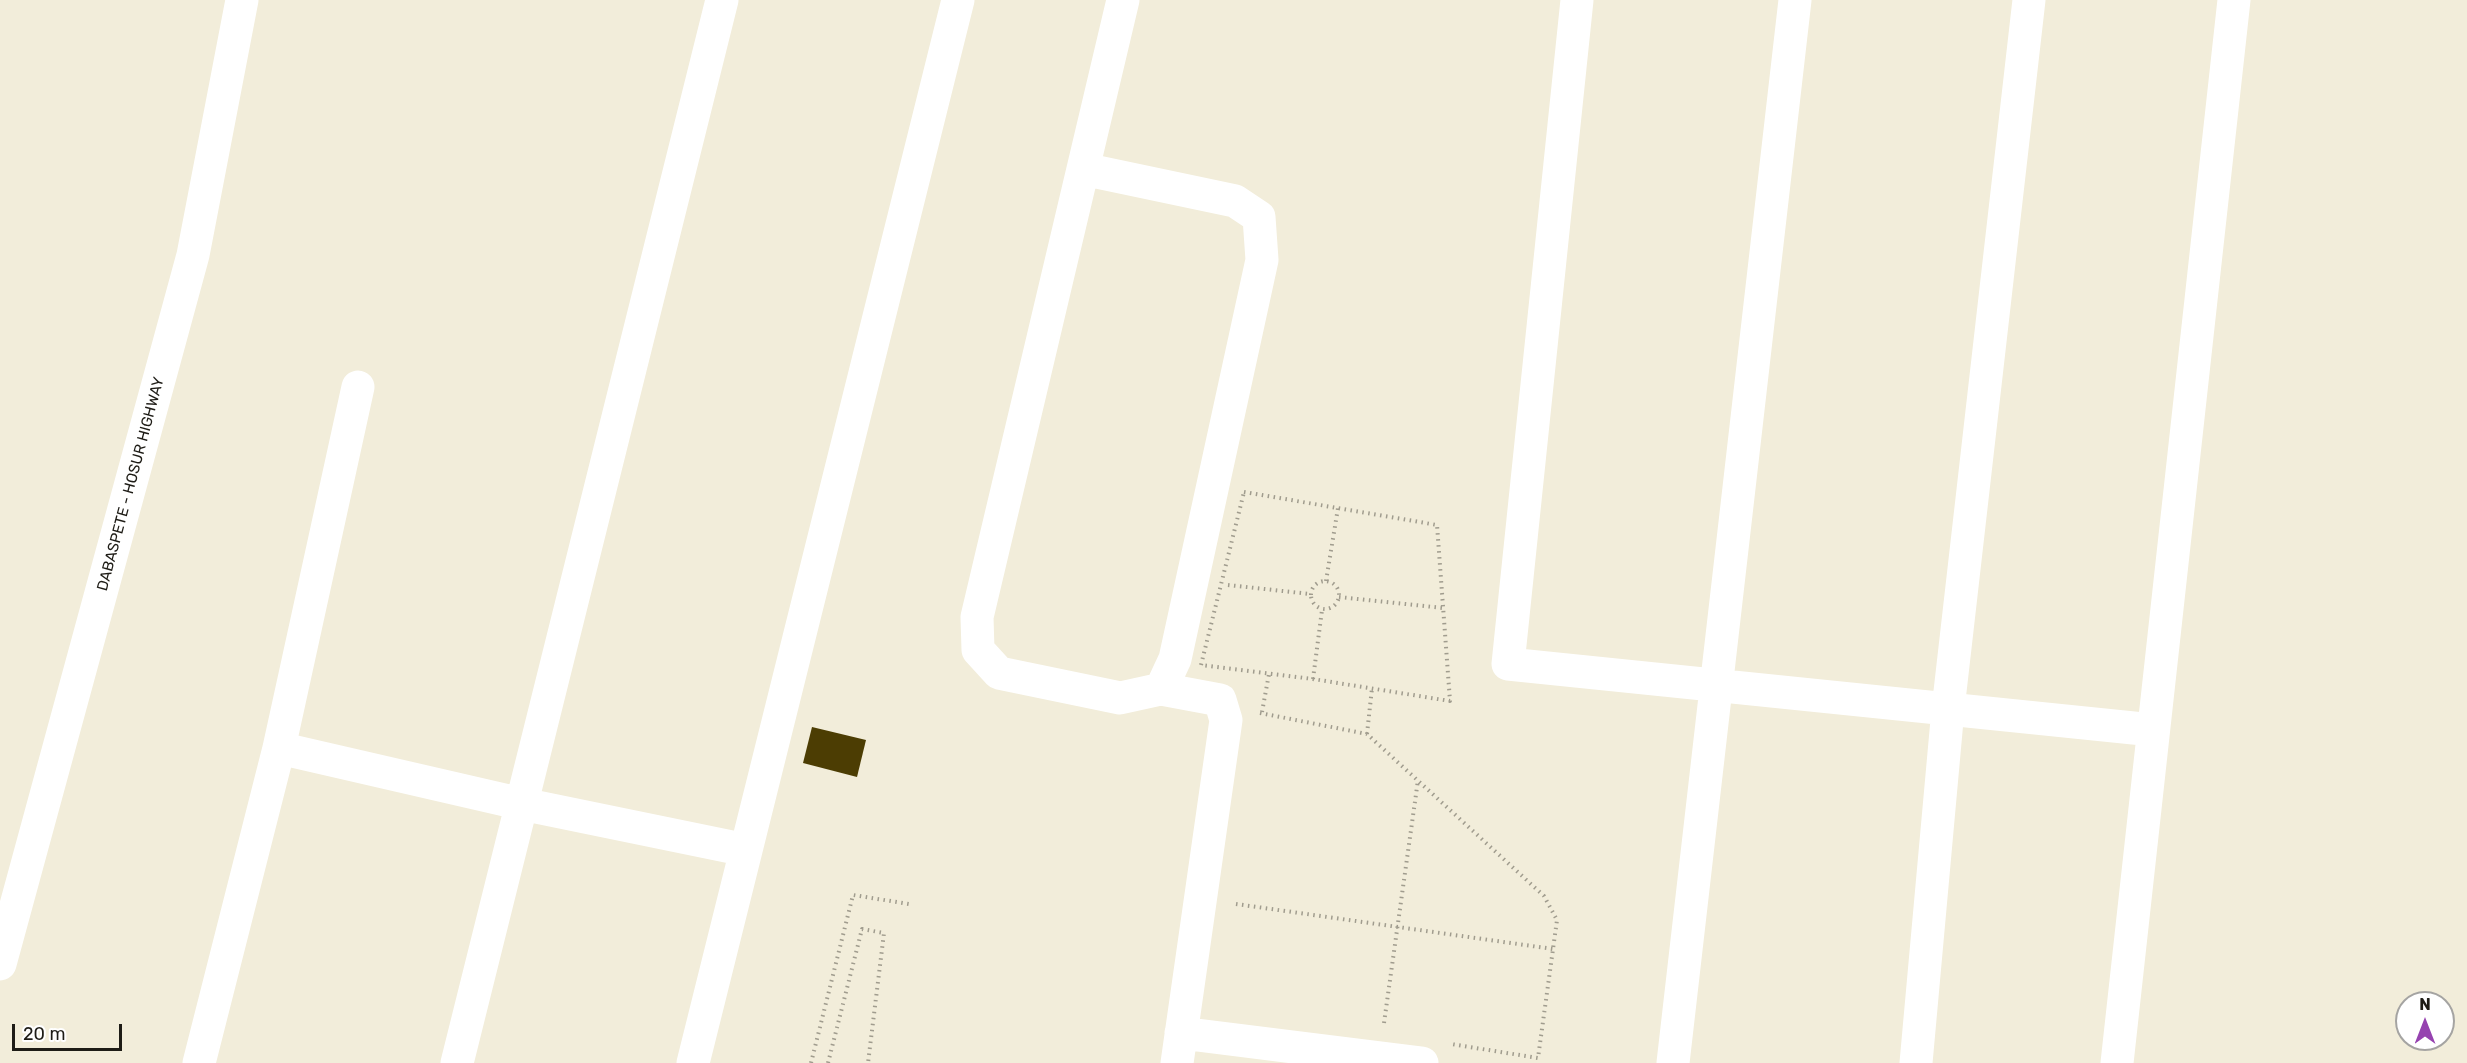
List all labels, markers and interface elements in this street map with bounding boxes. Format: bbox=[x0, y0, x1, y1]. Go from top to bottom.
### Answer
street label: DABASPETE - HOSUR HIGHWAY bbox=[94, 375, 168, 593]
north arrow bbox=[2395, 991, 2455, 1051]
text: N bbox=[2419, 995, 2431, 1014]
scale bar bbox=[15, 1012, 124, 1050]
text: 20 m bbox=[23, 1023, 65, 1045]

